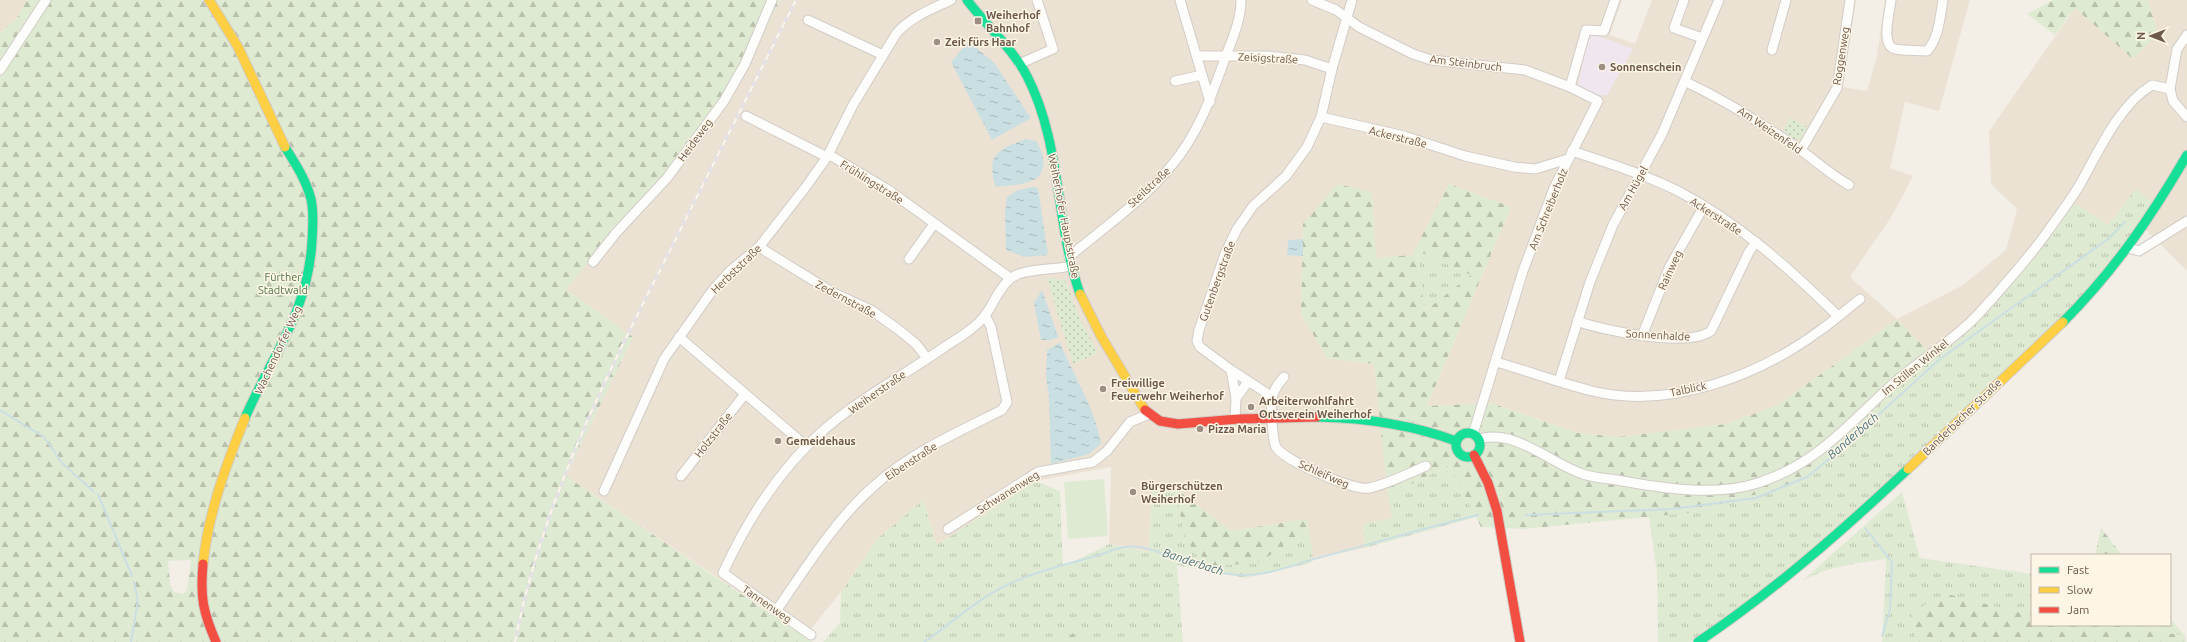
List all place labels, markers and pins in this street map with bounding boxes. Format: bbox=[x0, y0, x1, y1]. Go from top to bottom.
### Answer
place label: Weiherhof Bahnhof bbox=[986, 9, 1041, 34]
marker: Weiherhof Bahnhof bbox=[973, 16, 983, 26]
place label: Zeit fürs Haar bbox=[945, 36, 1016, 48]
marker: Zeit fürs Haar bbox=[932, 37, 942, 47]
place label: Sonnenschein bbox=[1610, 61, 1681, 73]
marker: Sonnenschein bbox=[1597, 62, 1607, 72]
place label: Freiwillige Feuerwehr Weiherhof bbox=[1111, 377, 1224, 402]
marker: Freiwillige Feuerwehr Weiherhof bbox=[1098, 384, 1108, 394]
place label: Arbeiterwohlfahrt Ortsverein Weiherhof bbox=[1259, 395, 1372, 420]
marker: Arbeiterwohlfahrt Ortsverein Weiherhof bbox=[1246, 402, 1256, 412]
place label: Pizza Maria bbox=[1208, 423, 1267, 435]
marker: Pizza Maria bbox=[1195, 424, 1205, 434]
place label: Gemeidehaus bbox=[786, 435, 856, 447]
marker: Gemeidehaus bbox=[773, 436, 783, 446]
place label: Bürgerschützen Weiherhof bbox=[1141, 480, 1223, 505]
marker: Bürgerschützen Weiherhof bbox=[1128, 487, 1138, 497]

